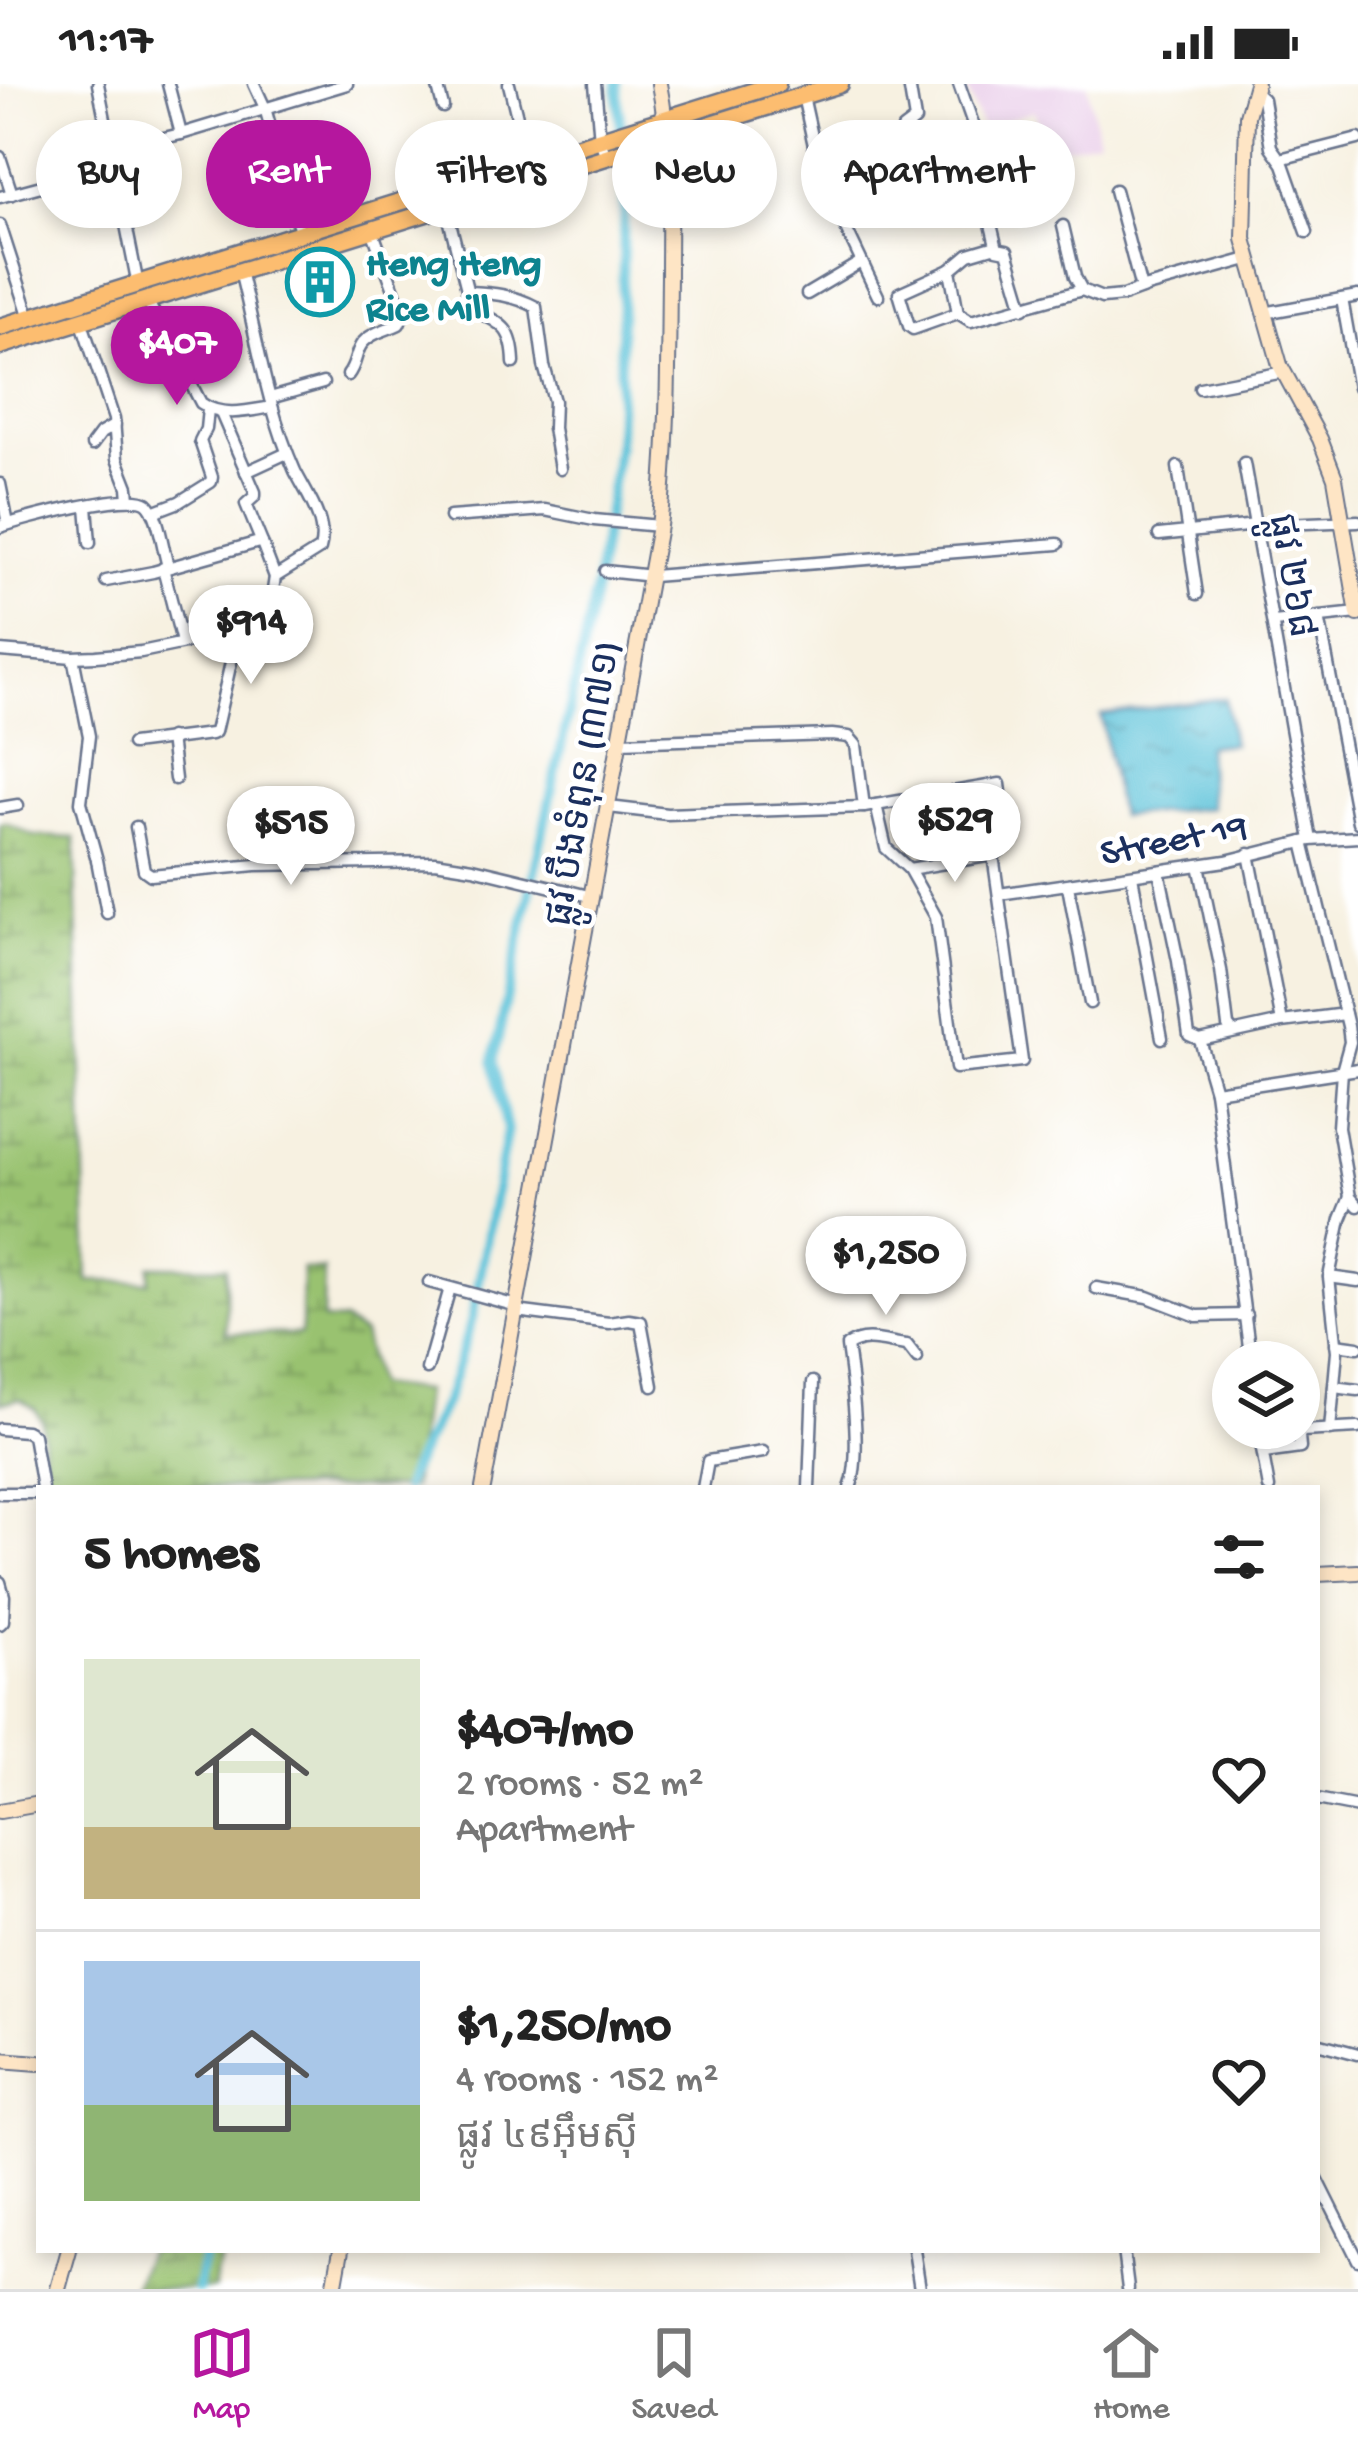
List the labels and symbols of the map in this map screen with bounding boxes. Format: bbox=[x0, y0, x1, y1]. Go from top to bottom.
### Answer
place label: Heng Heng Rice Mill bbox=[366, 244, 541, 335]
building icon: Heng Heng Rice Mill bbox=[285, 247, 355, 317]
pin: $407 bbox=[106, 306, 248, 408]
street label: ផ្លូវ ២៦៨ bbox=[1249, 510, 1322, 643]
pin: $914 bbox=[180, 585, 322, 687]
street label: ផ្លូវ បឹងទំពុន (៣៧១) bbox=[533, 637, 640, 932]
pin: $529 bbox=[884, 783, 1026, 885]
pin: $515 bbox=[220, 786, 362, 888]
street label: Street 19 bbox=[1097, 806, 1252, 880]
pin: $1,250 bbox=[788, 1216, 984, 1318]

